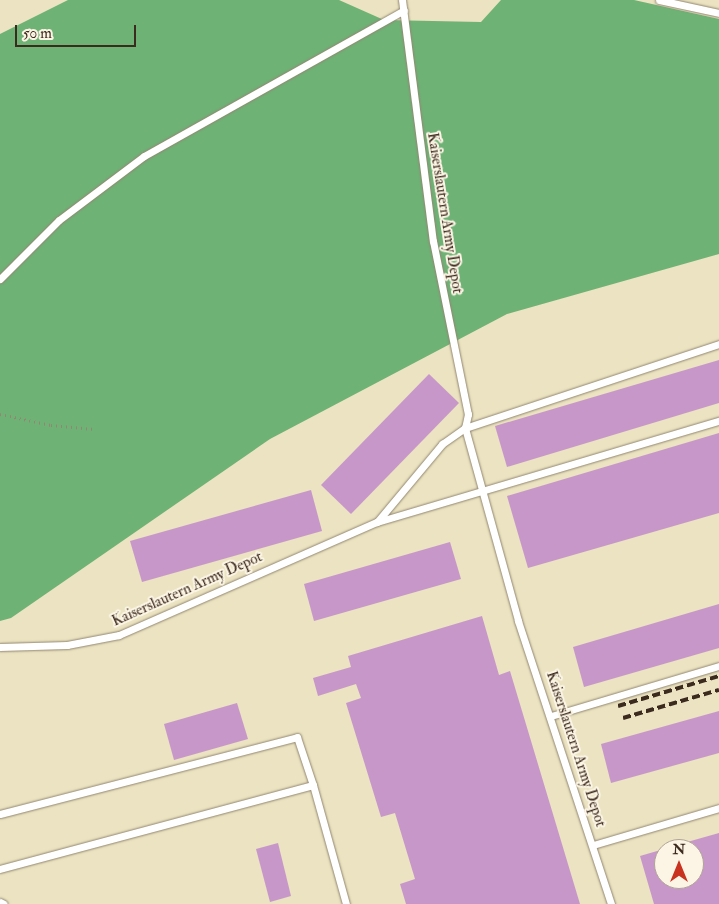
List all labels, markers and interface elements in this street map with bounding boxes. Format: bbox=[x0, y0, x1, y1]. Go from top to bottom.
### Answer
scale bar bbox=[18, 15, 139, 47]
text: 50 m bbox=[23, 24, 52, 43]
street label: Kaiserslautern Army Depot bbox=[423, 131, 467, 295]
street label: Kaiserslautern Army Depot bbox=[109, 548, 265, 630]
street label: Kaiserslautern Army Depot bbox=[542, 669, 610, 829]
north arrow bbox=[654, 839, 704, 889]
text: N bbox=[673, 841, 685, 858]

